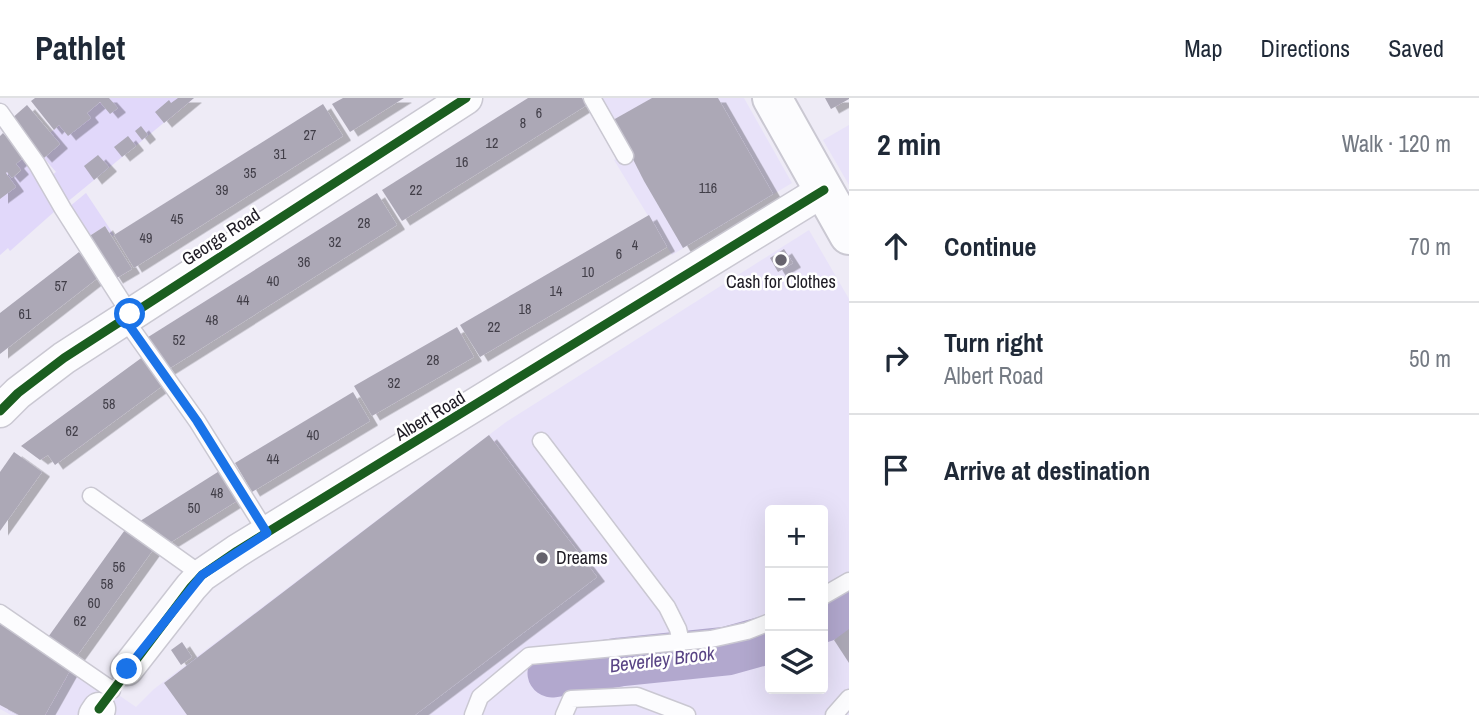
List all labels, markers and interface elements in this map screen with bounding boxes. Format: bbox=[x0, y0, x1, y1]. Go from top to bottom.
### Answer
text: Pathlet bbox=[35, 26, 125, 70]
text: Map bbox=[1184, 32, 1222, 64]
text: Directions bbox=[1260, 32, 1350, 64]
text: Saved bbox=[1388, 32, 1444, 64]
house number: 6 bbox=[536, 104, 542, 122]
house number: 8 bbox=[520, 114, 526, 132]
text: 2 min bbox=[877, 124, 941, 164]
house number: 27 bbox=[304, 126, 316, 144]
text: Walk · 120 m bbox=[1342, 128, 1451, 159]
house number: 12 bbox=[486, 134, 498, 152]
house number: 31 bbox=[274, 145, 287, 163]
house number: 16 bbox=[456, 153, 468, 171]
house number: 35 bbox=[244, 164, 256, 182]
house number: 116 bbox=[699, 179, 717, 197]
house number: 39 bbox=[216, 181, 228, 199]
house number: 22 bbox=[410, 181, 422, 199]
street label: George Road bbox=[177, 202, 265, 271]
house number: 45 bbox=[171, 210, 183, 228]
house number: 28 bbox=[358, 214, 370, 232]
icon: ahead bbox=[877, 227, 915, 265]
house number: 49 bbox=[140, 229, 152, 247]
text: Continue bbox=[944, 229, 1036, 264]
text: 70 m bbox=[1409, 231, 1451, 262]
house number: 32 bbox=[329, 233, 341, 251]
house number: 4 bbox=[632, 236, 639, 254]
house number: 6 bbox=[616, 245, 622, 263]
marker: Cash for Clothes bbox=[773, 252, 789, 268]
house number: 36 bbox=[298, 253, 310, 271]
house number: 10 bbox=[582, 263, 594, 281]
place label: Cash for Clothes bbox=[726, 269, 836, 294]
house number: 40 bbox=[267, 272, 279, 290]
house number: 57 bbox=[55, 277, 67, 295]
house number: 14 bbox=[550, 282, 563, 300]
house number: 44 bbox=[237, 291, 250, 309]
route start bbox=[114, 298, 145, 329]
house number: 18 bbox=[519, 300, 531, 318]
house number: 61 bbox=[19, 305, 32, 323]
house number: 48 bbox=[206, 311, 218, 329]
house number: 22 bbox=[488, 318, 500, 336]
text: Turn right bbox=[944, 325, 1043, 360]
house number: 52 bbox=[173, 331, 185, 349]
icon: right bbox=[877, 339, 915, 377]
text: 50 m bbox=[1409, 343, 1451, 374]
house number: 28 bbox=[427, 351, 439, 369]
text: Albert Road bbox=[944, 360, 1044, 391]
house number: 32 bbox=[388, 374, 400, 392]
street label: Albert Road bbox=[389, 385, 470, 447]
house number: 58 bbox=[103, 395, 115, 413]
house number: 62 bbox=[66, 422, 78, 440]
house number: 40 bbox=[307, 426, 319, 444]
house number: 44 bbox=[267, 450, 280, 468]
icon: arrive bbox=[877, 451, 915, 489]
text: Arrive at destination bbox=[944, 453, 1150, 488]
house number: 48 bbox=[211, 484, 223, 502]
house number: 50 bbox=[188, 499, 200, 517]
map controls bbox=[765, 505, 828, 694]
button: + bbox=[765, 505, 828, 568]
place label: Dreams bbox=[556, 545, 608, 570]
marker: Dreams bbox=[534, 550, 550, 566]
house number: 56 bbox=[113, 558, 125, 576]
button: − bbox=[765, 568, 828, 631]
house number: 58 bbox=[101, 575, 113, 593]
house number: 60 bbox=[88, 594, 100, 612]
house number: 62 bbox=[74, 612, 86, 630]
button: layers bbox=[765, 631, 828, 694]
water label: Beverley Brook bbox=[608, 640, 717, 678]
route end bbox=[111, 653, 142, 684]

